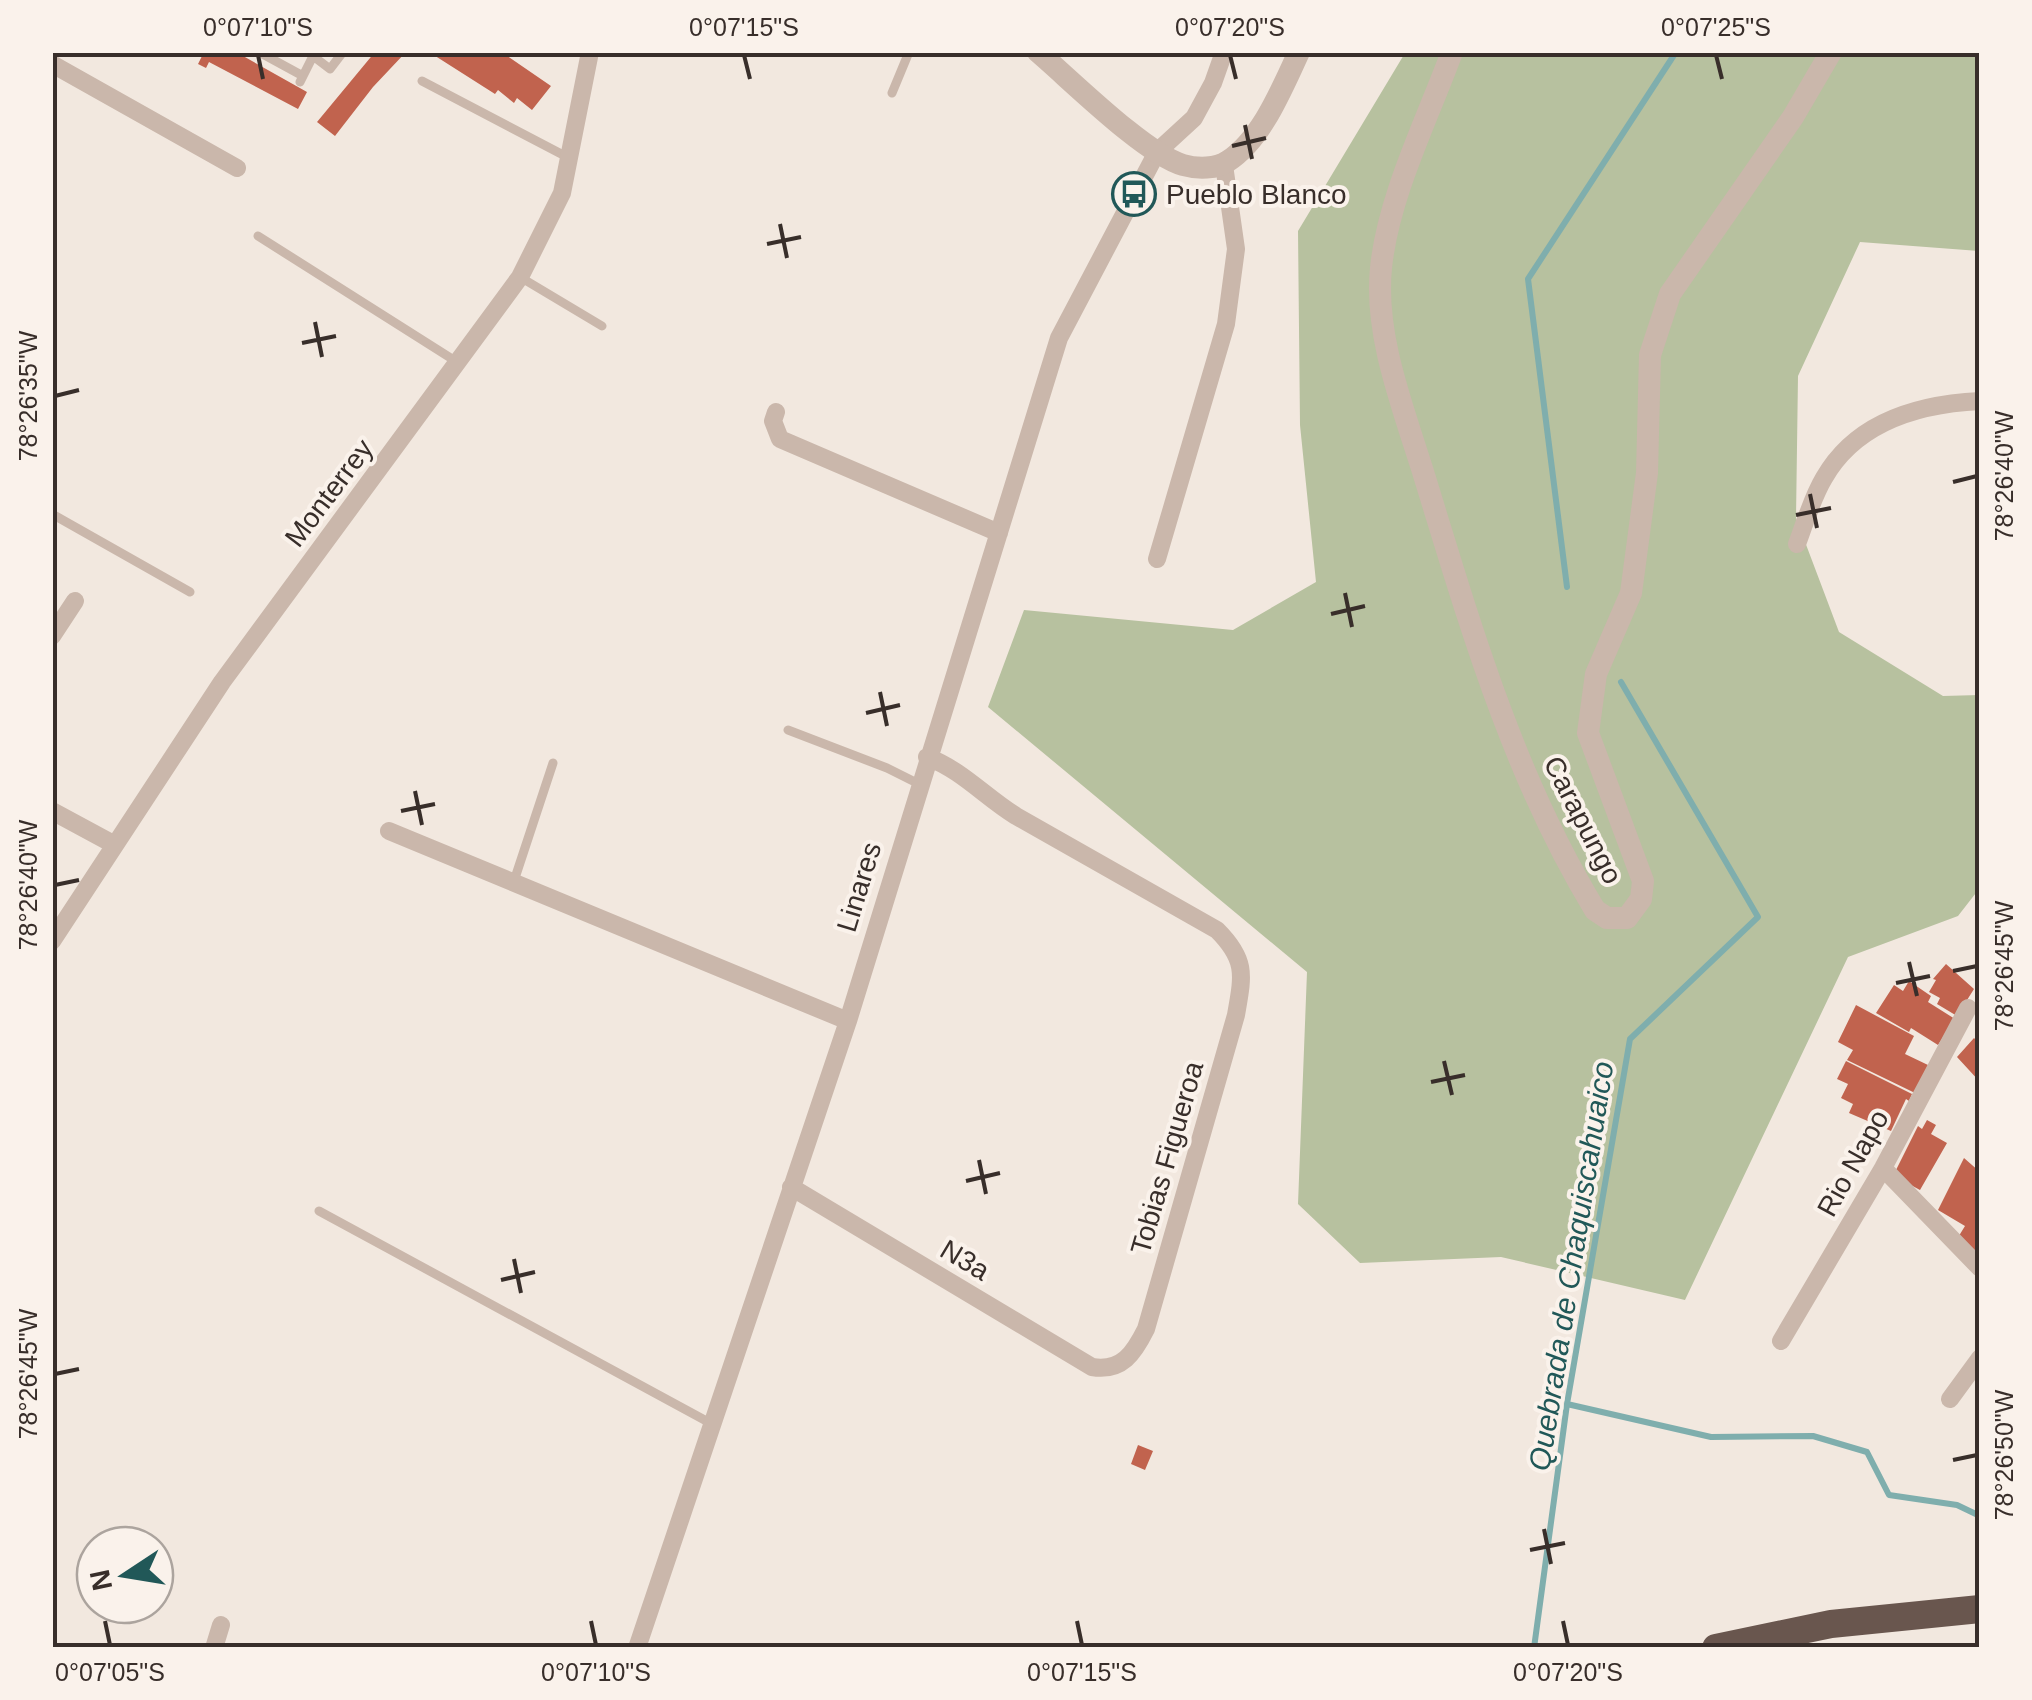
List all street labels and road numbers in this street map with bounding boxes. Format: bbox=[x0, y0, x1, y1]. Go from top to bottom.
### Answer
street label: Monterrey bbox=[279, 433, 379, 553]
street label: Carapungo bbox=[1538, 751, 1628, 889]
street label: Linares bbox=[831, 839, 887, 935]
street label: Tobias Figueroa bbox=[1125, 1058, 1209, 1258]
street label: Rio Napo bbox=[1811, 1104, 1895, 1222]
street label: N3a bbox=[935, 1233, 995, 1287]

